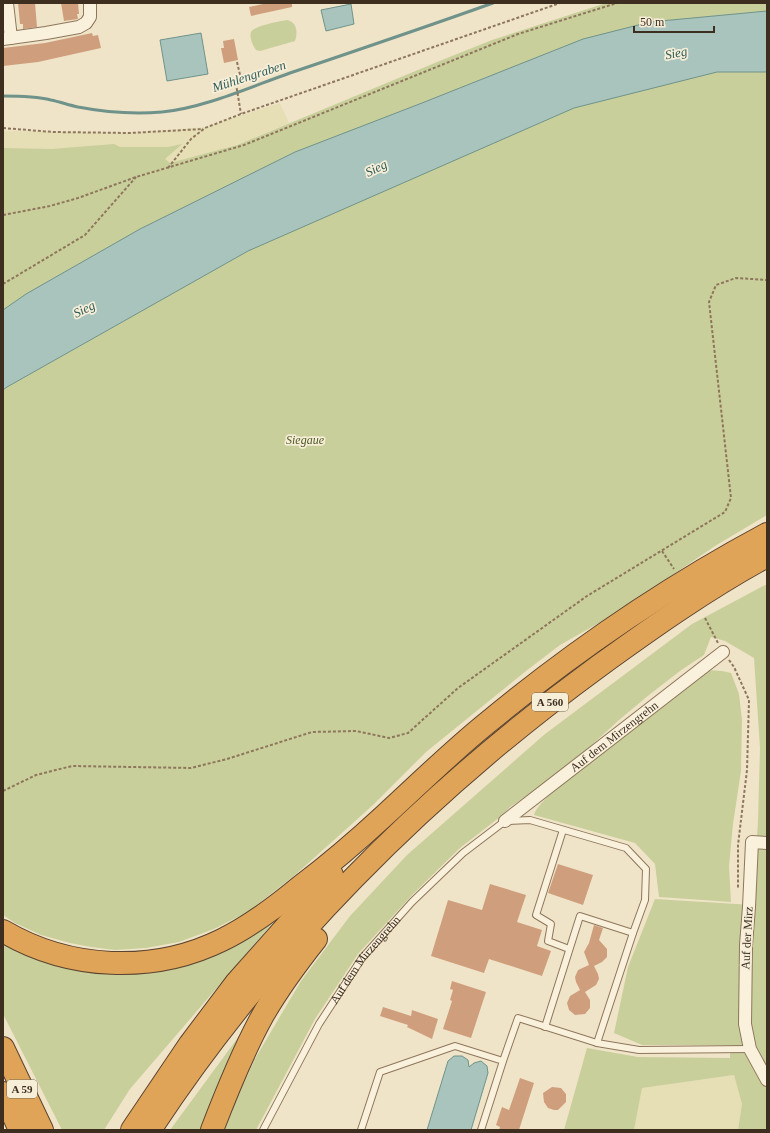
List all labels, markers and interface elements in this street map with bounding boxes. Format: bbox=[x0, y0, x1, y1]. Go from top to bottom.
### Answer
scale bar bbox=[634, 8, 714, 34]
text: 50 m bbox=[640, 15, 665, 29]
water label: Sieg bbox=[664, 43, 689, 62]
water label: Mühlengraben bbox=[209, 57, 288, 95]
water label: Sieg bbox=[363, 156, 390, 180]
water label: Sieg bbox=[71, 297, 98, 321]
park label: Siegaue bbox=[286, 433, 325, 447]
road number: A 560 bbox=[532, 693, 568, 711]
street label: Auf dem Mirzengrehn bbox=[567, 698, 661, 775]
street label: Auf der Mirz bbox=[738, 906, 756, 970]
street label: Auf dem Mirzengrehn bbox=[327, 913, 403, 1007]
road number: A 59 bbox=[7, 1080, 37, 1098]

